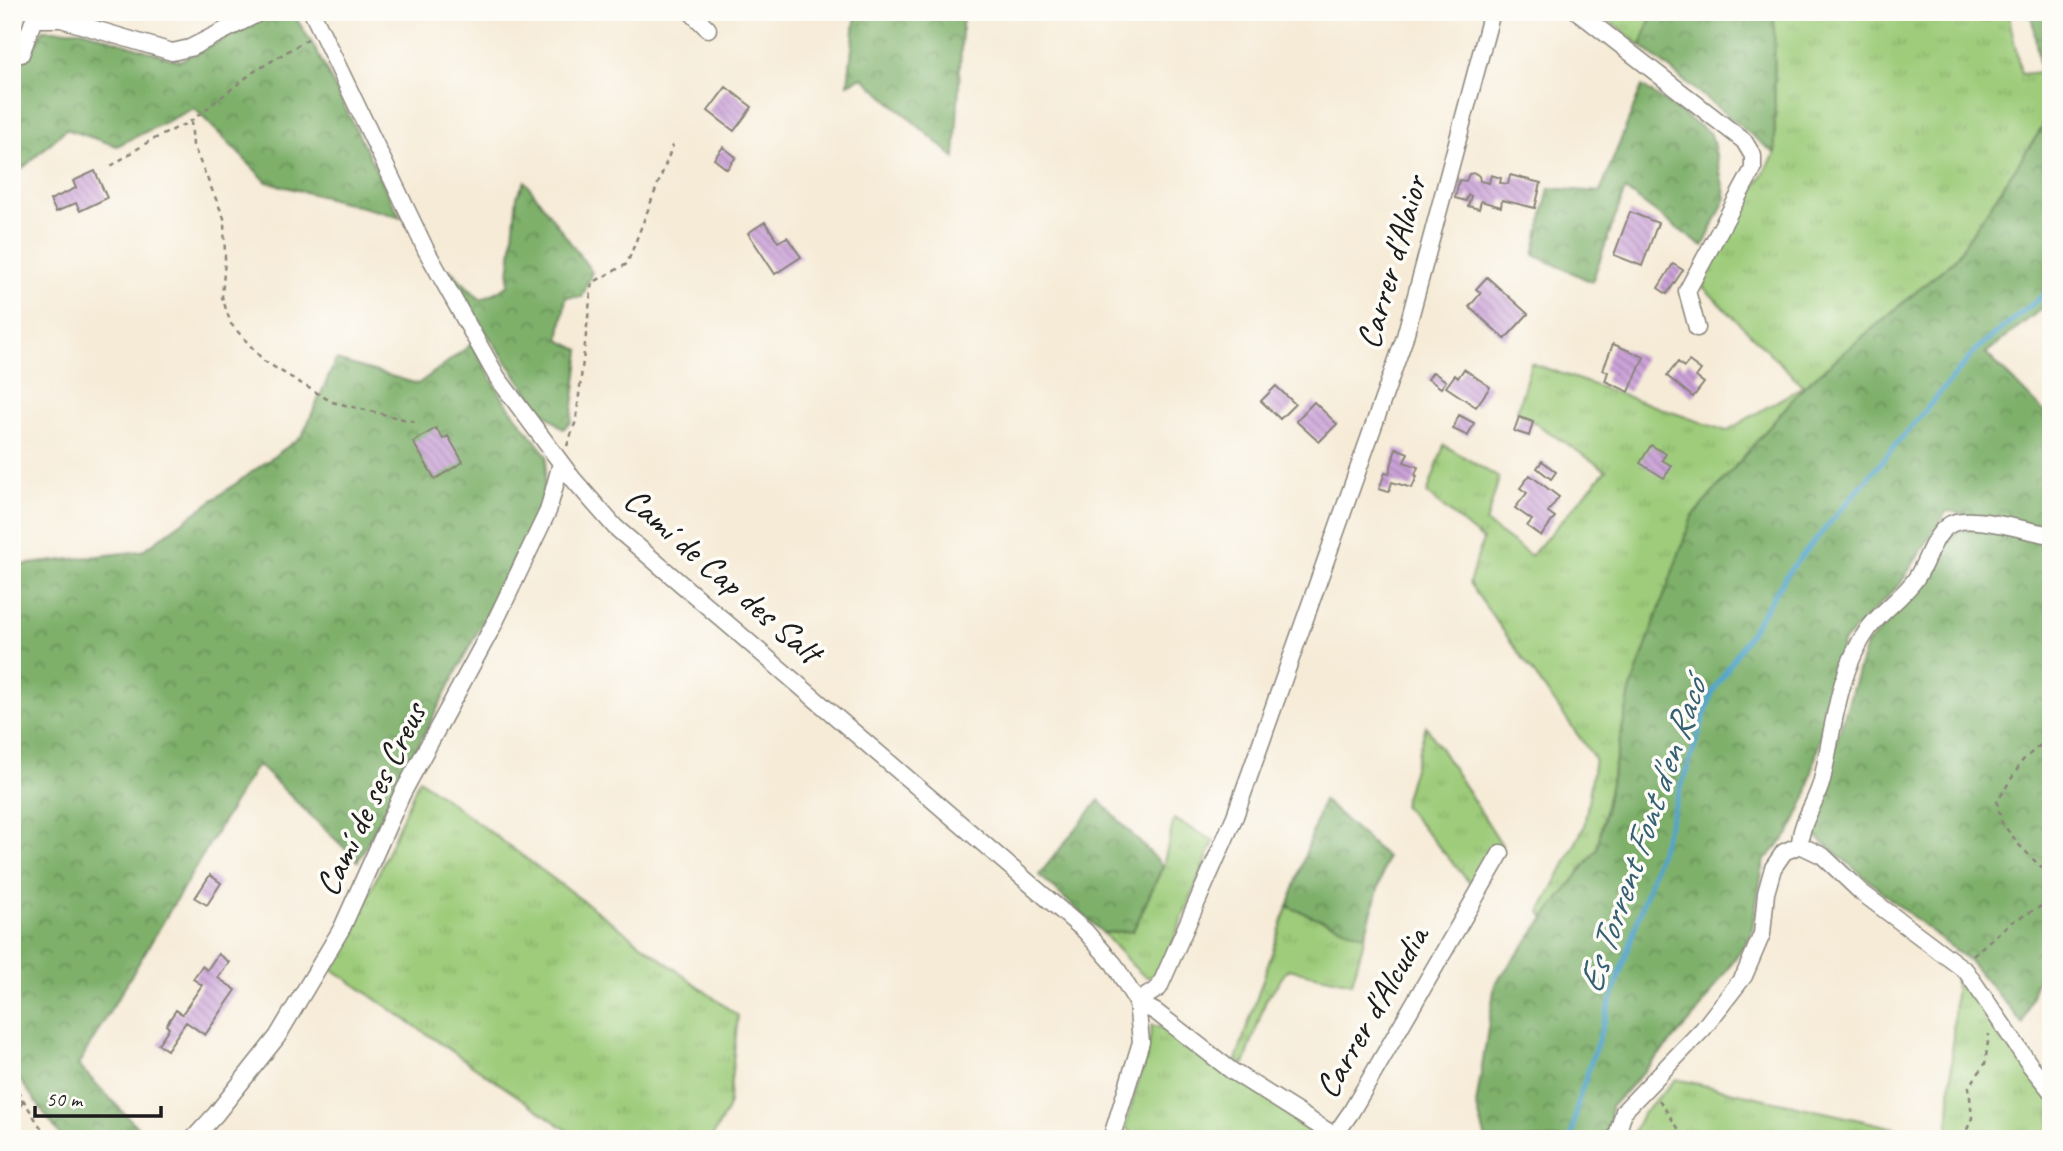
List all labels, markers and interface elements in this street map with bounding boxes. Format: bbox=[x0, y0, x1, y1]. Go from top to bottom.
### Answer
street label: Carrer d'Alaior bbox=[1345, 168, 1438, 354]
street label: Camí de Cap des Salt bbox=[615, 477, 834, 676]
water label: Es Torrent Font d'en Racó bbox=[1566, 664, 1720, 999]
street label: Camí de ses Creus bbox=[304, 693, 438, 903]
street label: Carrer d'Alcudia bbox=[1304, 916, 1440, 1106]
scale bar bbox=[35, 1074, 161, 1118]
text: 50 m bbox=[46, 1086, 84, 1112]

